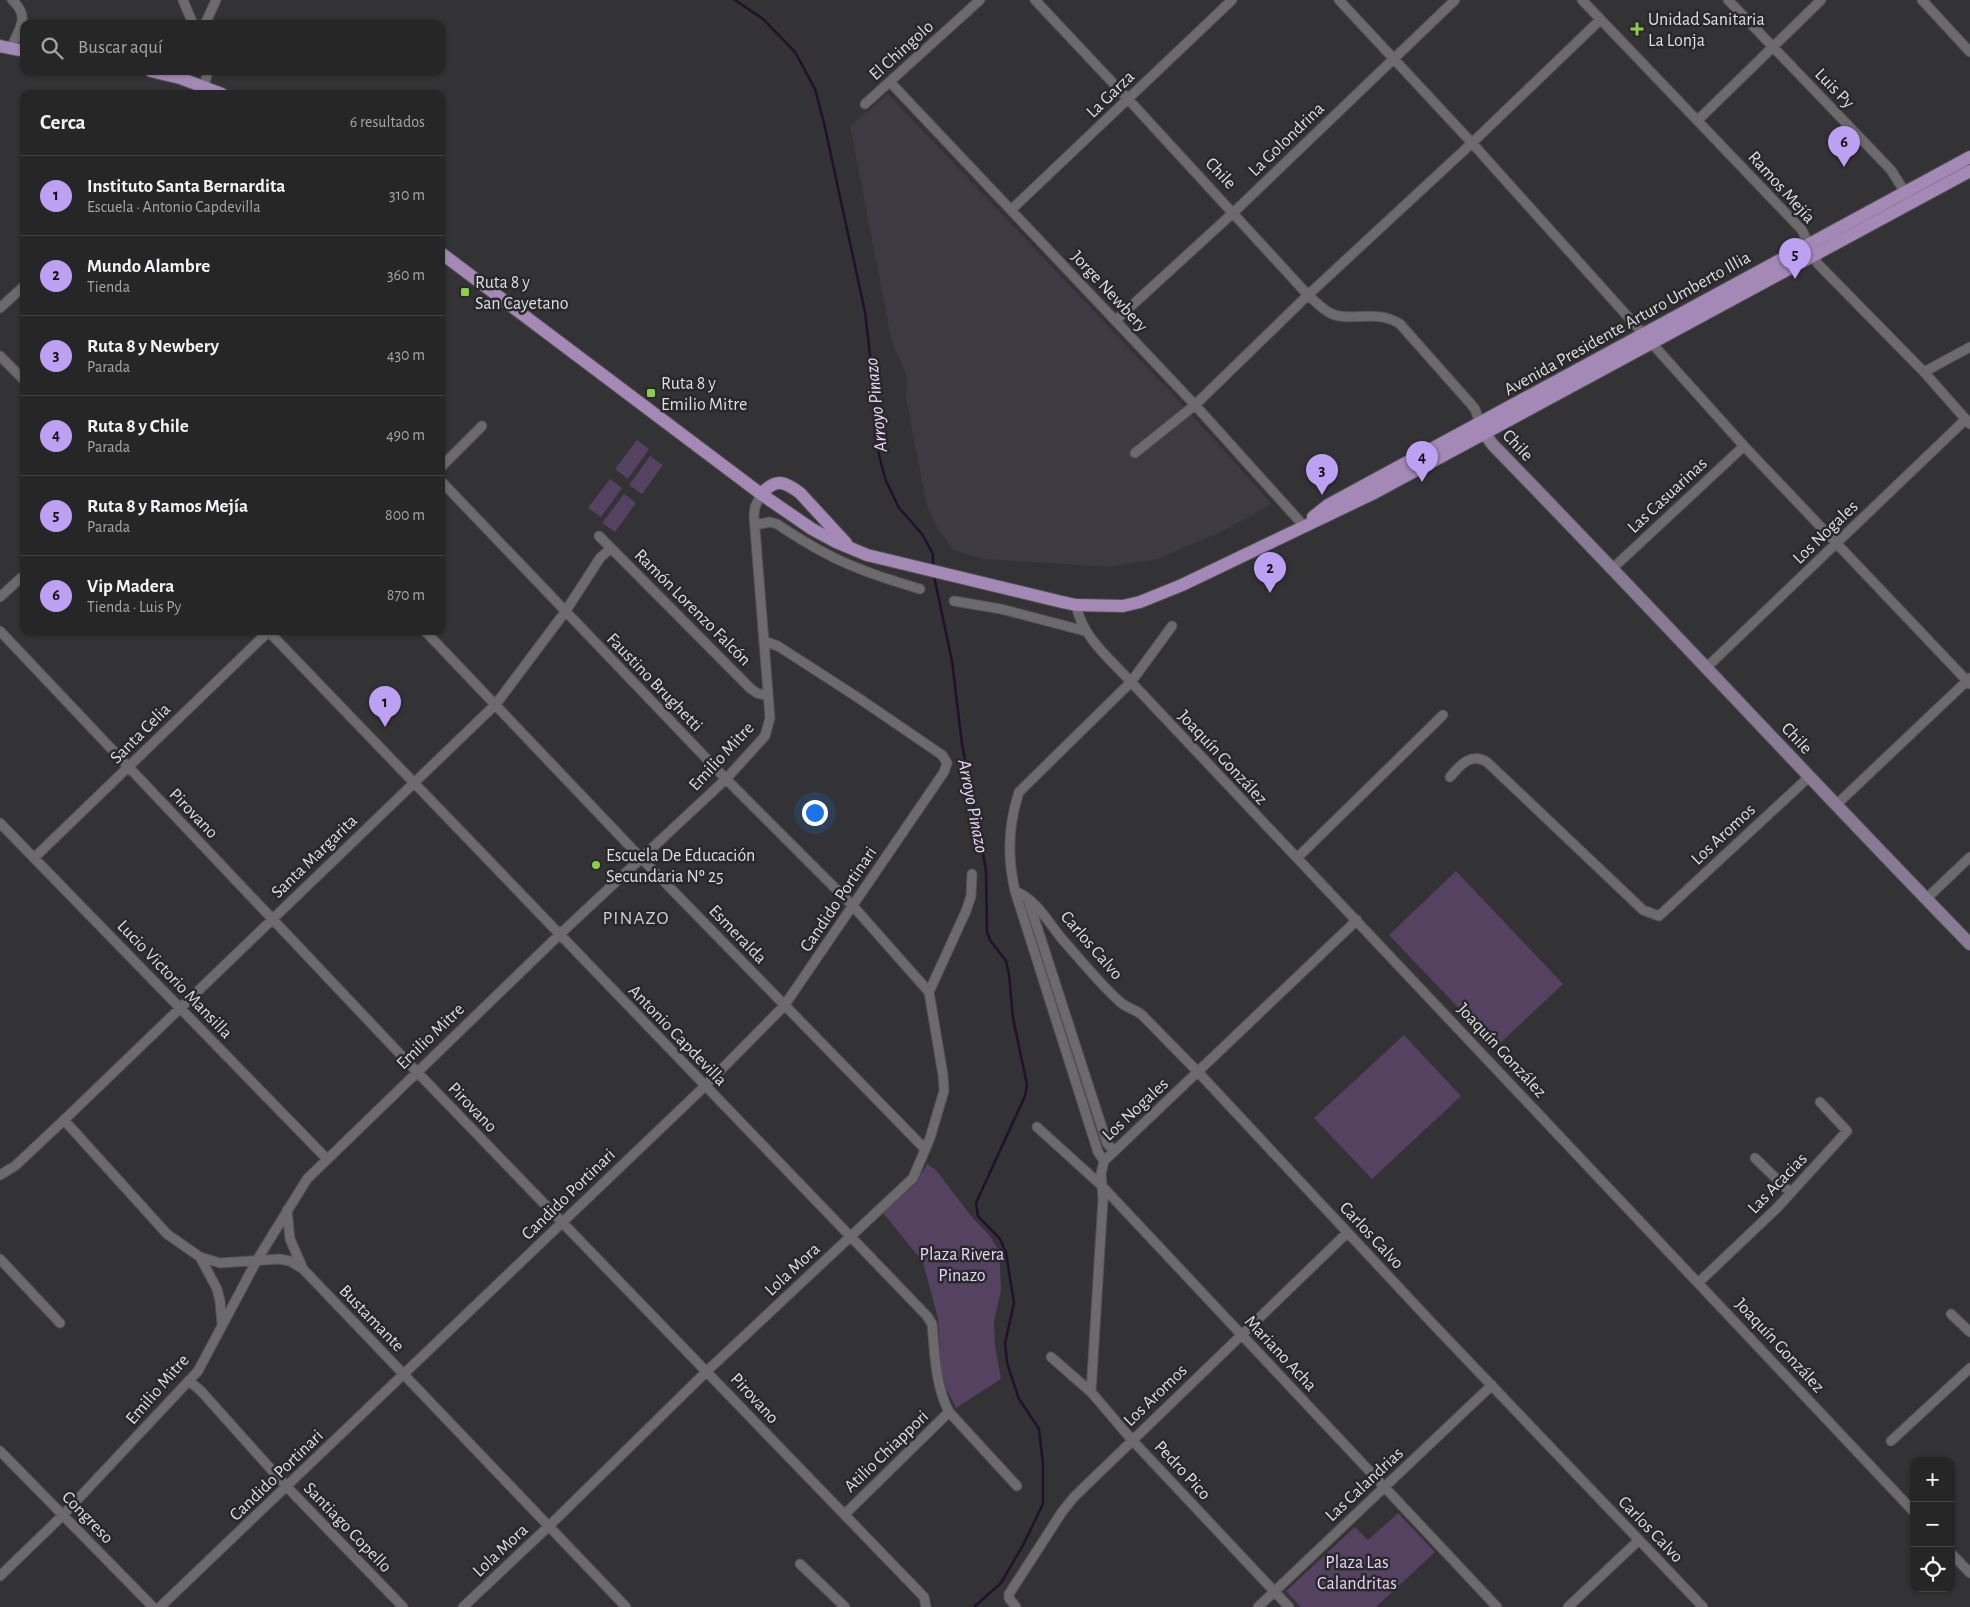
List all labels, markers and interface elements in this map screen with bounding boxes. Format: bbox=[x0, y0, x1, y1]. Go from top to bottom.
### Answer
place label: Unidad Sanitaria La Lonja bbox=[1648, 11, 1765, 50]
street label: El Chingolo bbox=[866, 17, 937, 84]
search box bbox=[20, 20, 445, 75]
marker: Unidad Sanitaria La Lonja bbox=[1630, 22, 1644, 36]
icon: search bbox=[38, 34, 66, 62]
text: Buscar aquí bbox=[78, 38, 163, 57]
street label: Luis Py bbox=[1811, 65, 1858, 112]
street label: La Garza bbox=[1083, 68, 1138, 122]
street label: La Golondrina bbox=[1245, 99, 1328, 180]
text: Cerca bbox=[40, 112, 86, 133]
text: 6 resultados bbox=[350, 114, 425, 130]
pin: 6 bbox=[1828, 126, 1860, 167]
street label: Ramos Mejía bbox=[1744, 148, 1818, 227]
street label: Chile bbox=[1201, 154, 1239, 193]
text: Instituto Santa Bernardita bbox=[87, 177, 285, 196]
text: 1 bbox=[53, 187, 59, 203]
text: 310 m bbox=[389, 187, 425, 203]
text: Escuela · Antonio Capdevilla bbox=[87, 199, 261, 215]
pin: 5 bbox=[1779, 238, 1811, 279]
street label: Jorge Newbery bbox=[1067, 248, 1151, 336]
street label: Avenida Presidente Arturo Umberto Illia bbox=[1501, 248, 1754, 399]
text: Mundo Alambre bbox=[87, 257, 210, 276]
text: 2 bbox=[52, 267, 60, 283]
text: 360 m bbox=[387, 267, 425, 283]
place label: Ruta 8 y San Cayetano bbox=[475, 274, 569, 313]
text: Tienda bbox=[87, 279, 130, 295]
marker: Ruta 8 y San Cayetano bbox=[459, 286, 471, 298]
text: Ruta 8 y Newbery bbox=[87, 337, 219, 356]
text: 3 bbox=[53, 347, 59, 363]
text: 430 m bbox=[387, 347, 425, 363]
water label: Arroyo Pinazo bbox=[862, 357, 891, 454]
text: Parada bbox=[87, 359, 130, 375]
place label: Ruta 8 y Emilio Mitre bbox=[661, 375, 747, 414]
marker: Ruta 8 y Emilio Mitre bbox=[645, 387, 657, 399]
text: Ruta 8 y Chile bbox=[87, 417, 189, 436]
street label: Chile bbox=[1498, 426, 1536, 465]
text: 4 bbox=[52, 427, 60, 443]
text: 490 m bbox=[386, 427, 425, 443]
text: Parada bbox=[87, 439, 130, 455]
pin: 4 bbox=[1406, 441, 1438, 482]
pin: 3 bbox=[1306, 454, 1338, 495]
street label: Las Casuarinas bbox=[1624, 455, 1711, 537]
text: Ruta 8 y Ramos Mejía bbox=[87, 497, 248, 516]
street label: Los Nogales bbox=[1790, 498, 1862, 568]
text: 5 bbox=[53, 507, 59, 523]
text: 800 m bbox=[385, 507, 425, 523]
text: Parada bbox=[87, 519, 130, 535]
street label: Ramón Lorenzo Falcón bbox=[631, 546, 754, 669]
pin: 2 bbox=[1254, 552, 1286, 593]
text: Vip Madera bbox=[87, 577, 174, 596]
text: 6 bbox=[52, 587, 60, 603]
text: 870 m bbox=[387, 587, 425, 603]
text: Tienda · Luis Py bbox=[87, 599, 181, 615]
street label: Faustino Brughetti bbox=[603, 630, 706, 735]
pin: 1 bbox=[369, 686, 401, 727]
street label: Santa Celia bbox=[107, 700, 174, 767]
street label: Joaquín González bbox=[1174, 707, 1270, 808]
street label: Emilio Mitre bbox=[686, 719, 758, 794]
street label: Chile bbox=[1777, 719, 1815, 758]
water label: Arroyo Pinazo bbox=[954, 757, 991, 855]
street label: Pirovano bbox=[165, 785, 221, 842]
your location bbox=[802, 800, 828, 826]
street label: Los Aromos bbox=[1688, 801, 1759, 869]
street label: Santa Margarita bbox=[268, 812, 361, 902]
street label: Candido Portinari bbox=[797, 844, 881, 955]
place label: Escuela De Educación Secundaria Nº 25 bbox=[606, 847, 755, 886]
marker: Escuela De Educación Secundaria Nº 25 bbox=[590, 859, 602, 871]
street label: Esmeralda bbox=[705, 902, 769, 968]
street label: Carlos Calvo bbox=[1057, 908, 1126, 984]
district label: PINAZO bbox=[602, 909, 670, 928]
street label: Lucio Victorio Mansilla bbox=[113, 917, 235, 1042]
street label: Antonio Capdevilla bbox=[625, 982, 730, 1090]
street label: Emilio Mitre bbox=[393, 1000, 468, 1073]
street label: Joaquín González bbox=[1453, 1000, 1549, 1101]
street label: Los Nogales bbox=[1099, 1075, 1172, 1145]
street label: Pirovano bbox=[444, 1079, 500, 1136]
street label: Candido Portinari bbox=[518, 1146, 619, 1244]
street label: Las Acacias bbox=[1745, 1150, 1811, 1218]
street label: Carlos Calvo bbox=[1336, 1199, 1407, 1273]
street label: Lola Mora bbox=[762, 1240, 824, 1300]
park label: Plaza Rivera Pinazo bbox=[920, 1246, 1004, 1285]
street label: Bustamante bbox=[335, 1282, 407, 1356]
street label: Joaquín González bbox=[1731, 1295, 1827, 1396]
street label: Mariano Acha bbox=[1241, 1312, 1320, 1395]
street label: Emilio Mitre bbox=[123, 1351, 193, 1428]
street label: Los Aromos bbox=[1121, 1361, 1191, 1430]
street label: Pirovano bbox=[727, 1370, 782, 1427]
street label: Atilio Chiappori bbox=[841, 1407, 932, 1496]
street label: Candido Portinari bbox=[226, 1427, 327, 1525]
street label: Pedro Pico bbox=[1151, 1438, 1214, 1504]
street label: Las Calandrias bbox=[1322, 1444, 1407, 1525]
map controls bbox=[1910, 1457, 1955, 1592]
button: + bbox=[1910, 1457, 1955, 1502]
street label: Santiago Copello bbox=[300, 1479, 395, 1576]
street label: Congreso bbox=[58, 1488, 117, 1548]
street label: Carlos Calvo bbox=[1614, 1493, 1686, 1566]
button: − bbox=[1910, 1502, 1955, 1547]
street label: Lola Mora bbox=[470, 1521, 532, 1581]
button: locate bbox=[1910, 1547, 1955, 1592]
park label: Plaza Las Calandritas bbox=[1317, 1554, 1397, 1593]

